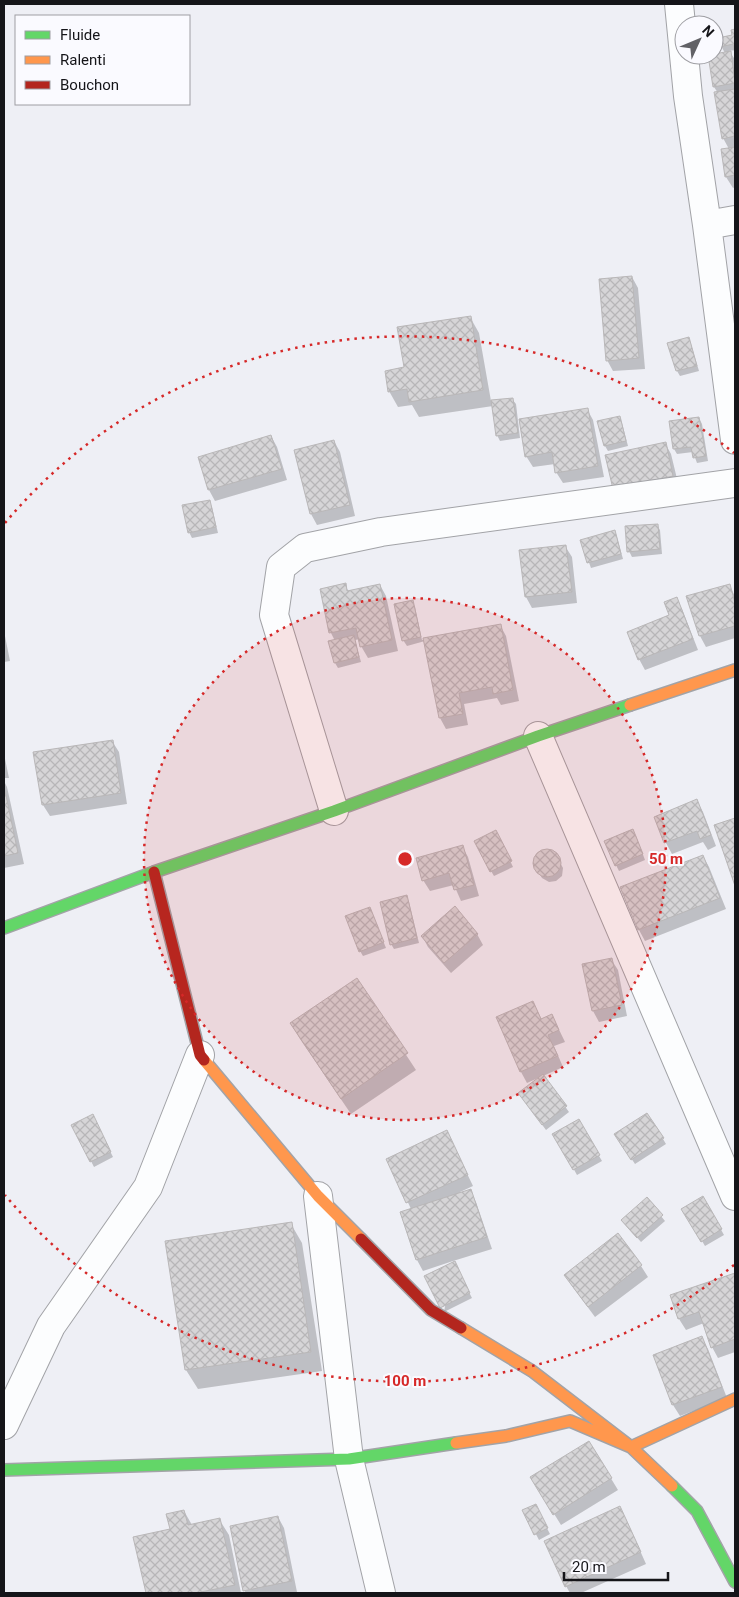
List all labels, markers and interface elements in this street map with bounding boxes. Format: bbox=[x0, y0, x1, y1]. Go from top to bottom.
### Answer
legend bbox=[15, 15, 190, 105]
north arrow bbox=[674, 15, 724, 65]
text: N bbox=[699, 22, 718, 40]
text: Fluide bbox=[60, 26, 100, 44]
text: Ralenti bbox=[60, 51, 106, 69]
text: Bouchon bbox=[60, 76, 119, 94]
centre of rings bbox=[396, 850, 414, 868]
text: 50 m bbox=[649, 850, 683, 868]
text: 100 m bbox=[384, 1372, 426, 1390]
scale bar bbox=[564, 1550, 668, 1582]
text: 20 m bbox=[572, 1558, 606, 1576]

